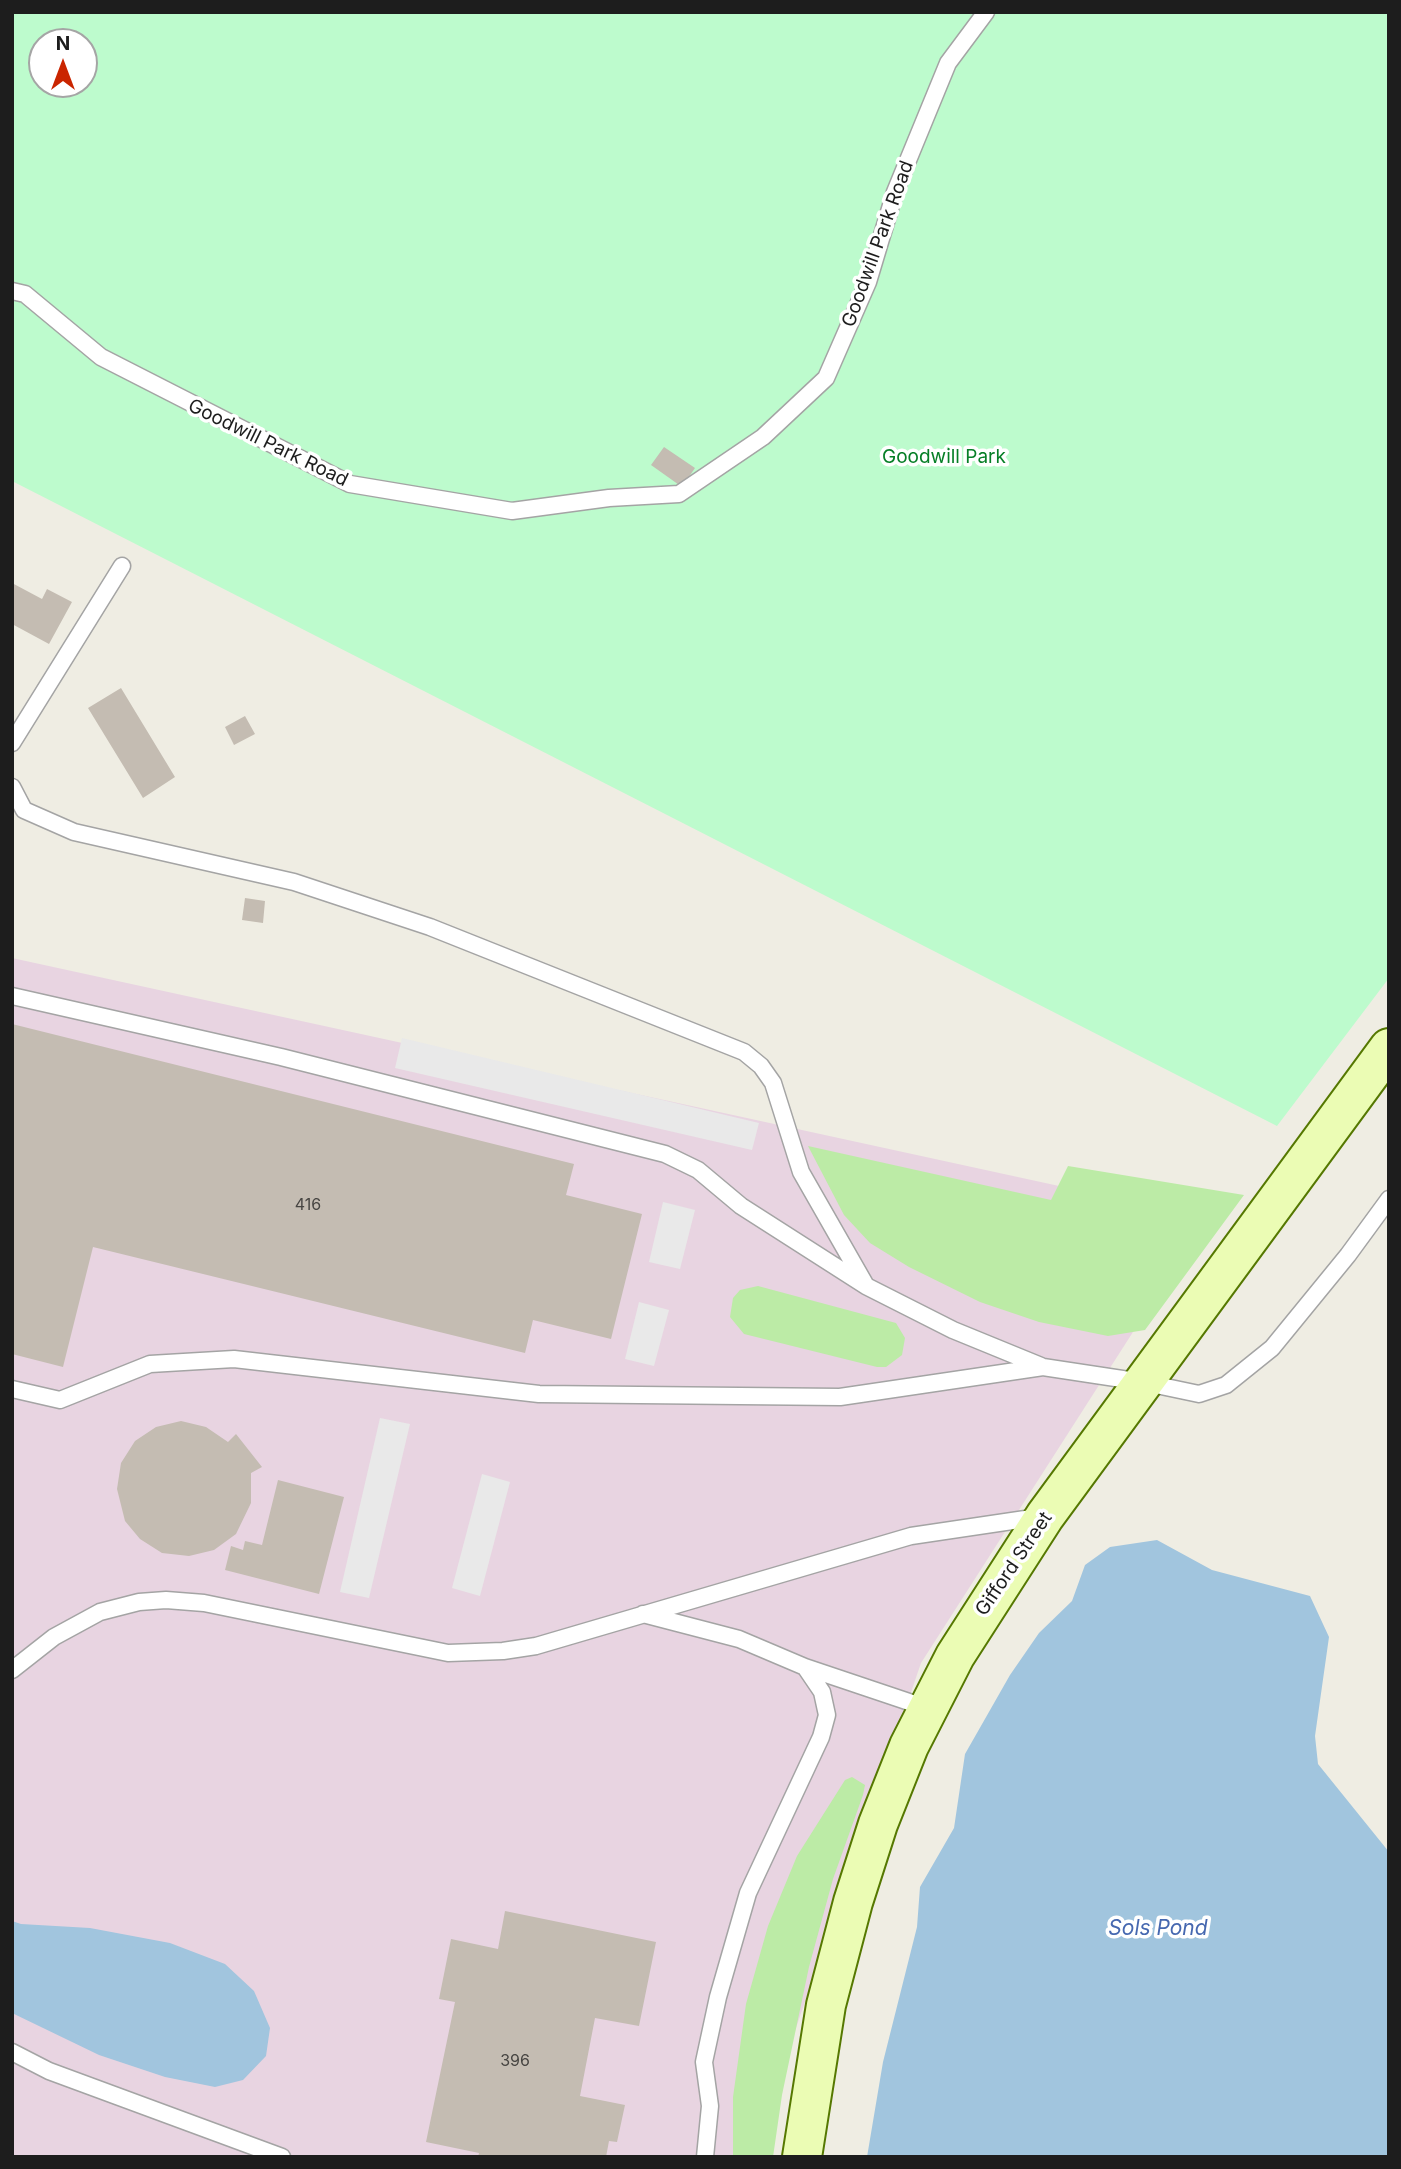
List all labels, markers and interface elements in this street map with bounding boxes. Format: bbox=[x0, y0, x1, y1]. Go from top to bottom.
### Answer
north arrow bbox=[28, 28, 98, 98]
text: N bbox=[56, 32, 70, 55]
street label: Goodwill Park Road bbox=[837, 158, 919, 330]
street label: Goodwill Park Road bbox=[184, 394, 352, 492]
park label: Goodwill Park bbox=[882, 446, 1006, 468]
house number: 416 bbox=[295, 1195, 321, 1215]
street label: Gifford Street bbox=[971, 1508, 1057, 1620]
water label: Sols Pond bbox=[1108, 1916, 1208, 1942]
house number: 396 bbox=[500, 2051, 530, 2071]

